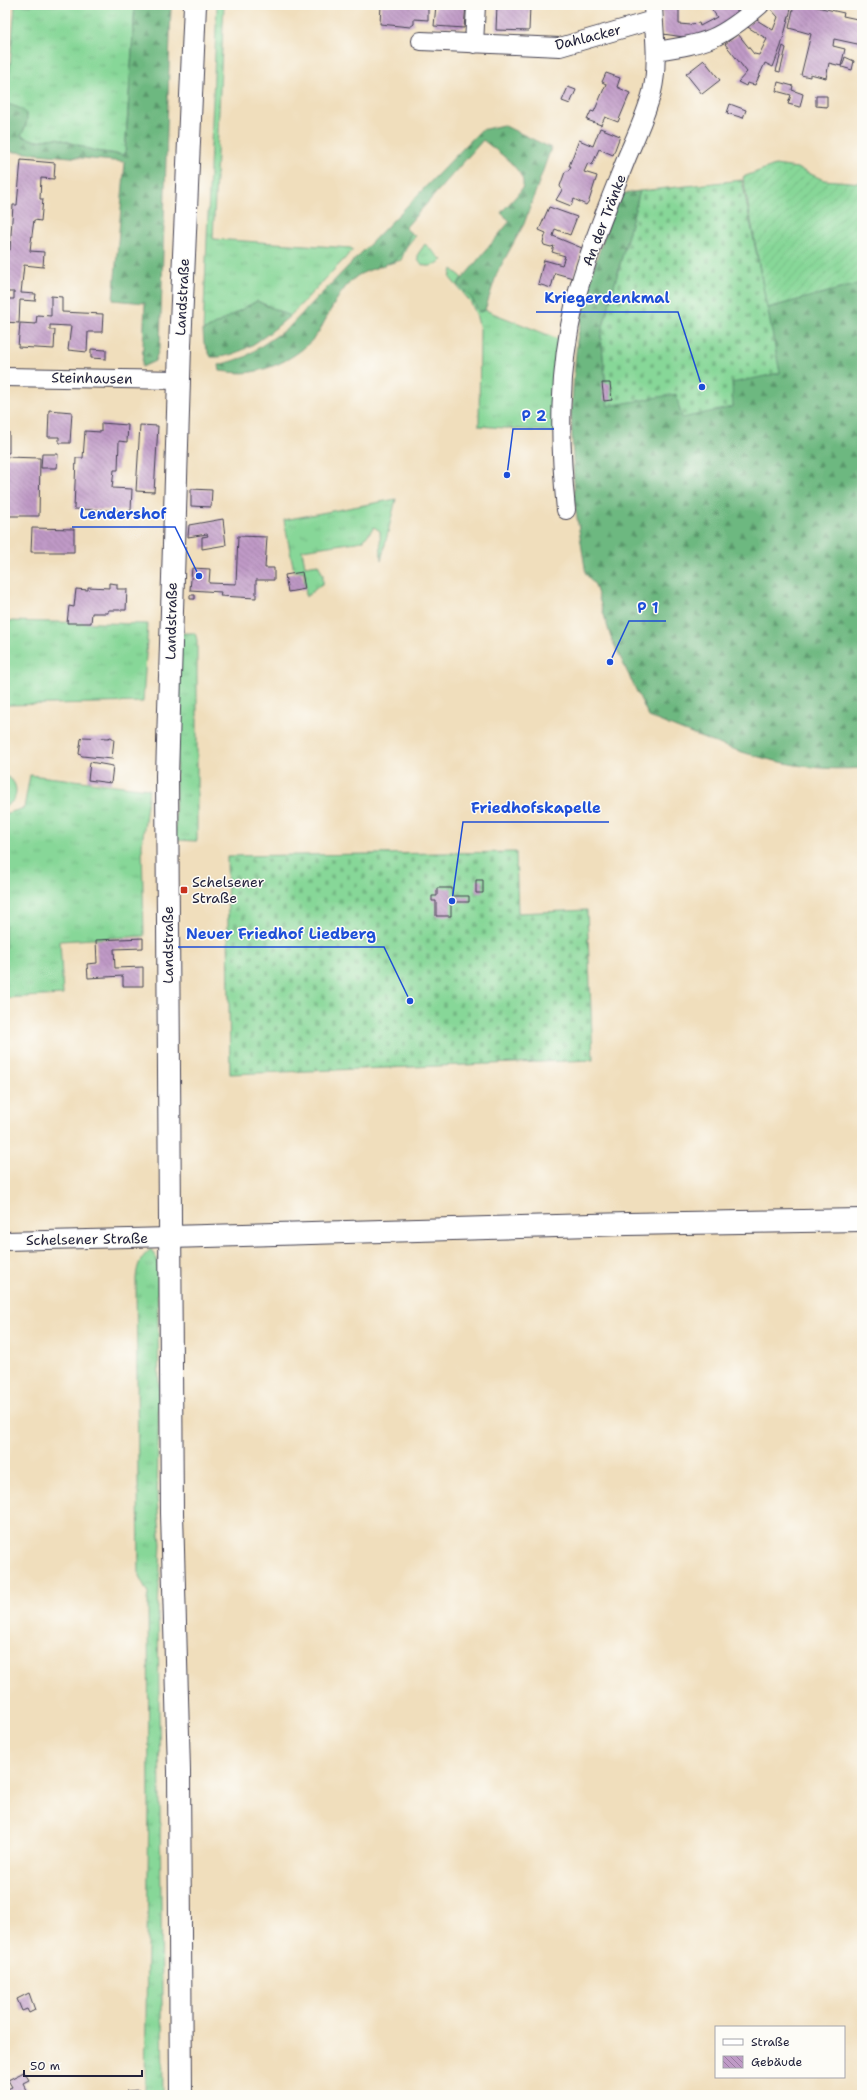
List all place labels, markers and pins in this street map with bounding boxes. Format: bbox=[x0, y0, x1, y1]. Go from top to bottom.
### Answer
callout: Kriegerdenkmal bbox=[536, 285, 678, 312]
callout: P 2 bbox=[513, 402, 554, 429]
callout: Lendershof bbox=[72, 500, 175, 527]
callout: P 1 bbox=[629, 594, 666, 621]
callout: Friedhofskapelle bbox=[463, 795, 609, 822]
place label: Schelsener Straße bbox=[192, 873, 265, 907]
marker: Schelsener Straße bbox=[179, 885, 189, 895]
callout: Neuer Friedhof Liedberg bbox=[178, 920, 384, 947]

